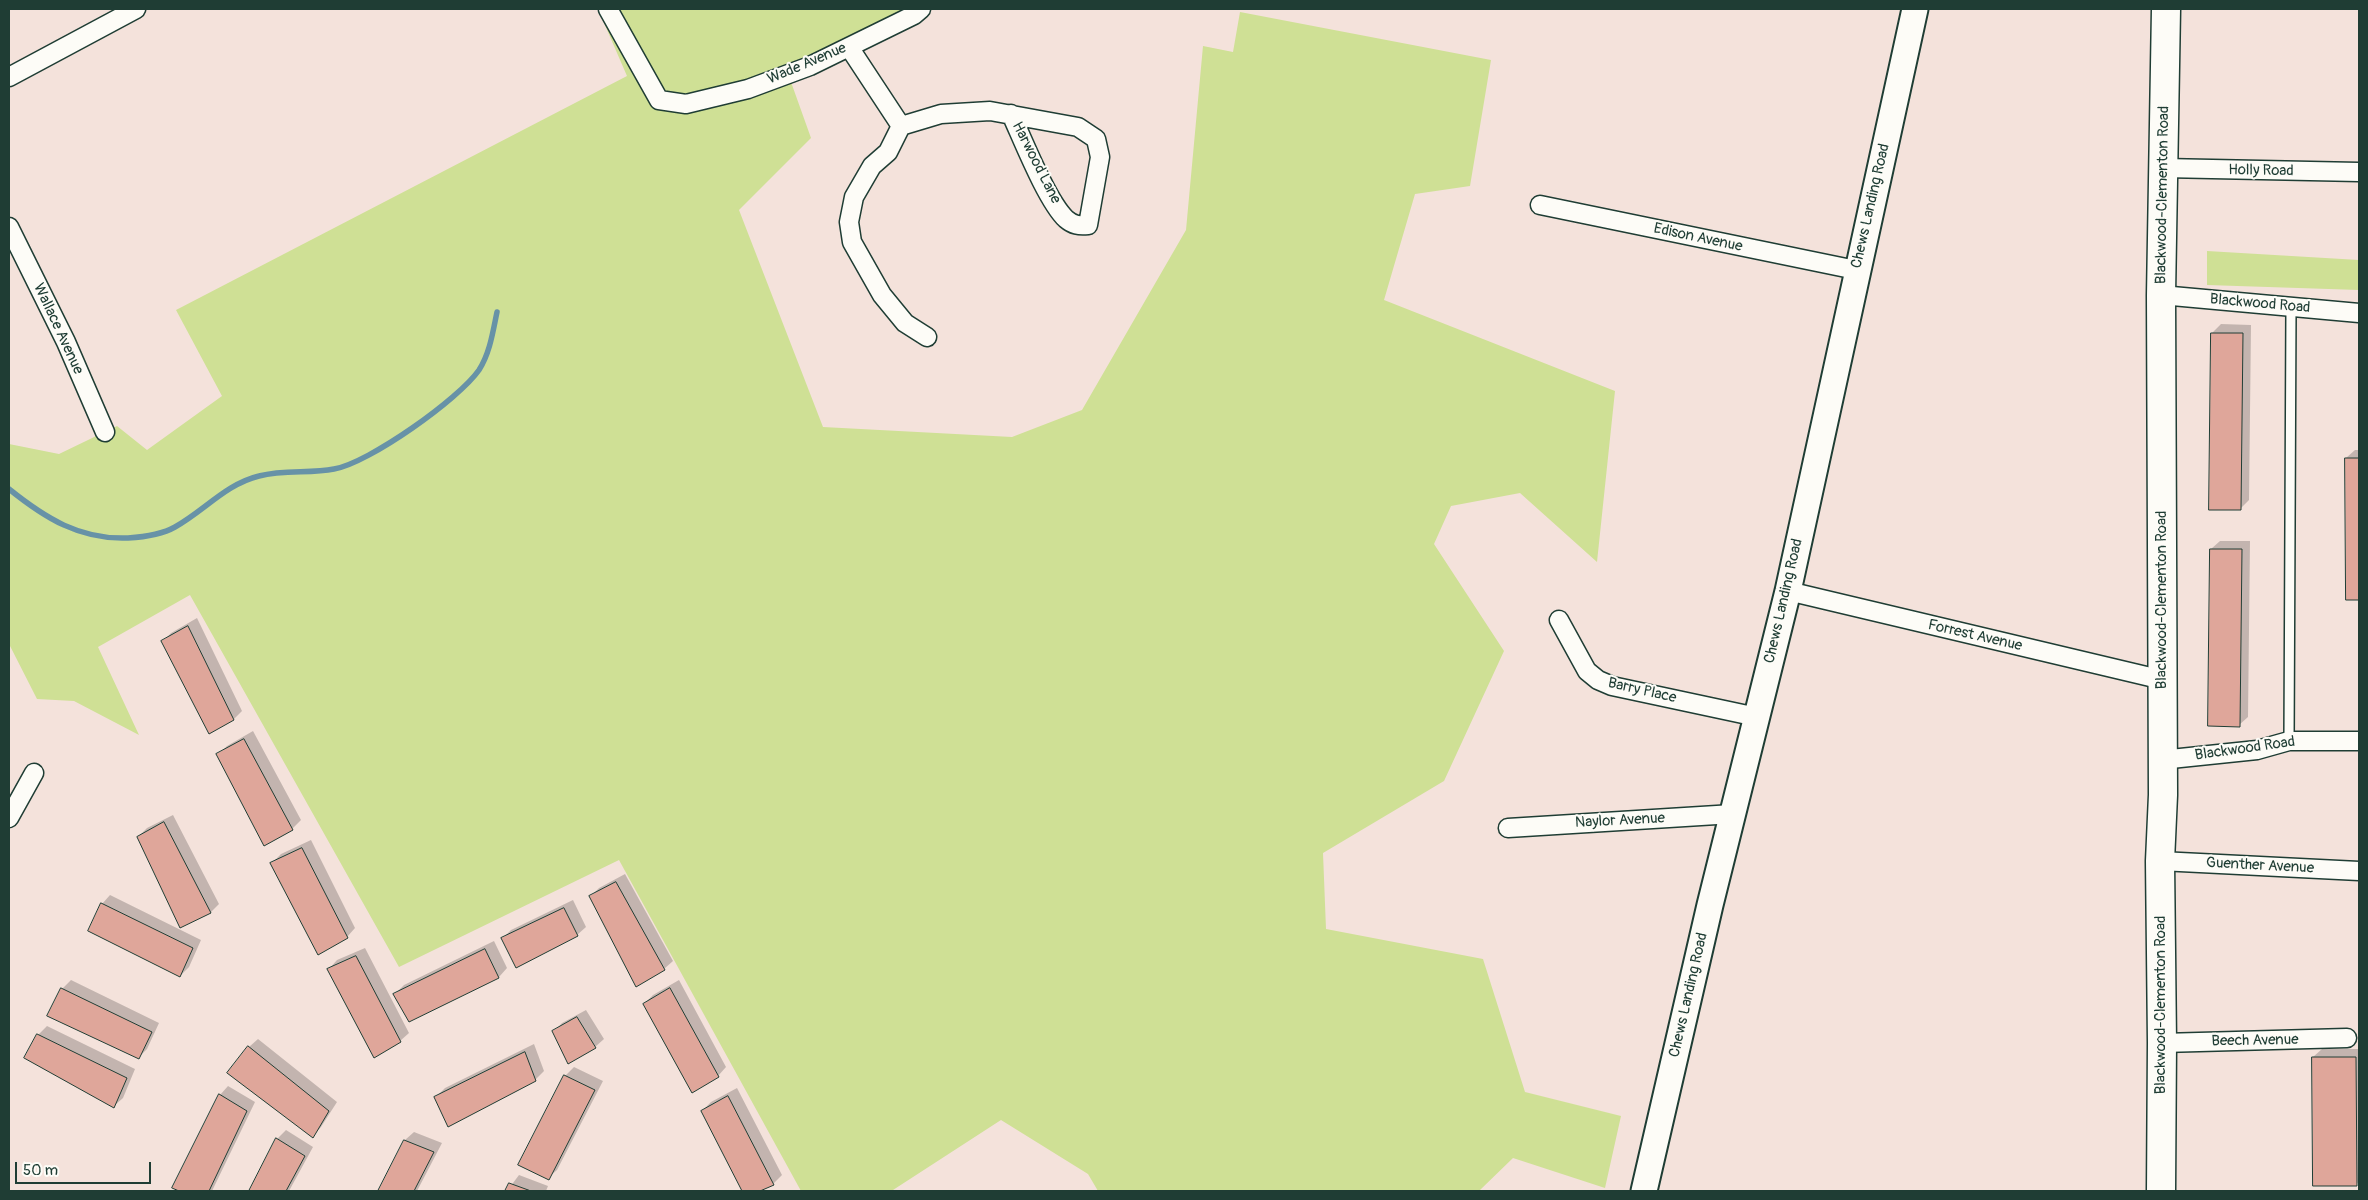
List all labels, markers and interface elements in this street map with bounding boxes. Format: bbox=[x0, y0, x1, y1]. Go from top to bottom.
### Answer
street label: Wade Avenue bbox=[765, 39, 849, 89]
street label: Blackwood-Clementon Road bbox=[2152, 106, 2174, 284]
street label: Harwood Lane bbox=[1008, 119, 1064, 207]
street label: Chews Landing Road bbox=[1848, 142, 1894, 270]
street label: Holly Road bbox=[2228, 161, 2294, 181]
street label: Edison Avenue bbox=[1652, 220, 1744, 256]
street label: Wallace Avenue bbox=[29, 281, 87, 377]
street label: Blackwood Road bbox=[2209, 291, 2311, 317]
street label: Blackwood-Clementon Road bbox=[2153, 511, 2171, 689]
street label: Chews Landing Road bbox=[1761, 537, 1807, 665]
street label: Forrest Avenue bbox=[1926, 616, 2024, 656]
street label: Barry Place bbox=[1606, 674, 1678, 708]
street label: Blackwood Road bbox=[2194, 733, 2296, 765]
street label: Naylor Avenue bbox=[1575, 810, 1665, 832]
street label: Guenther Avenue bbox=[2206, 854, 2314, 878]
street label: Blackwood-Clementon Road bbox=[2152, 916, 2170, 1094]
street label: Chews Landing Road bbox=[1666, 931, 1712, 1059]
street label: Beech Avenue bbox=[2211, 1031, 2299, 1051]
scale bar bbox=[18, 1152, 154, 1184]
text: 50 m bbox=[23, 1161, 58, 1180]

